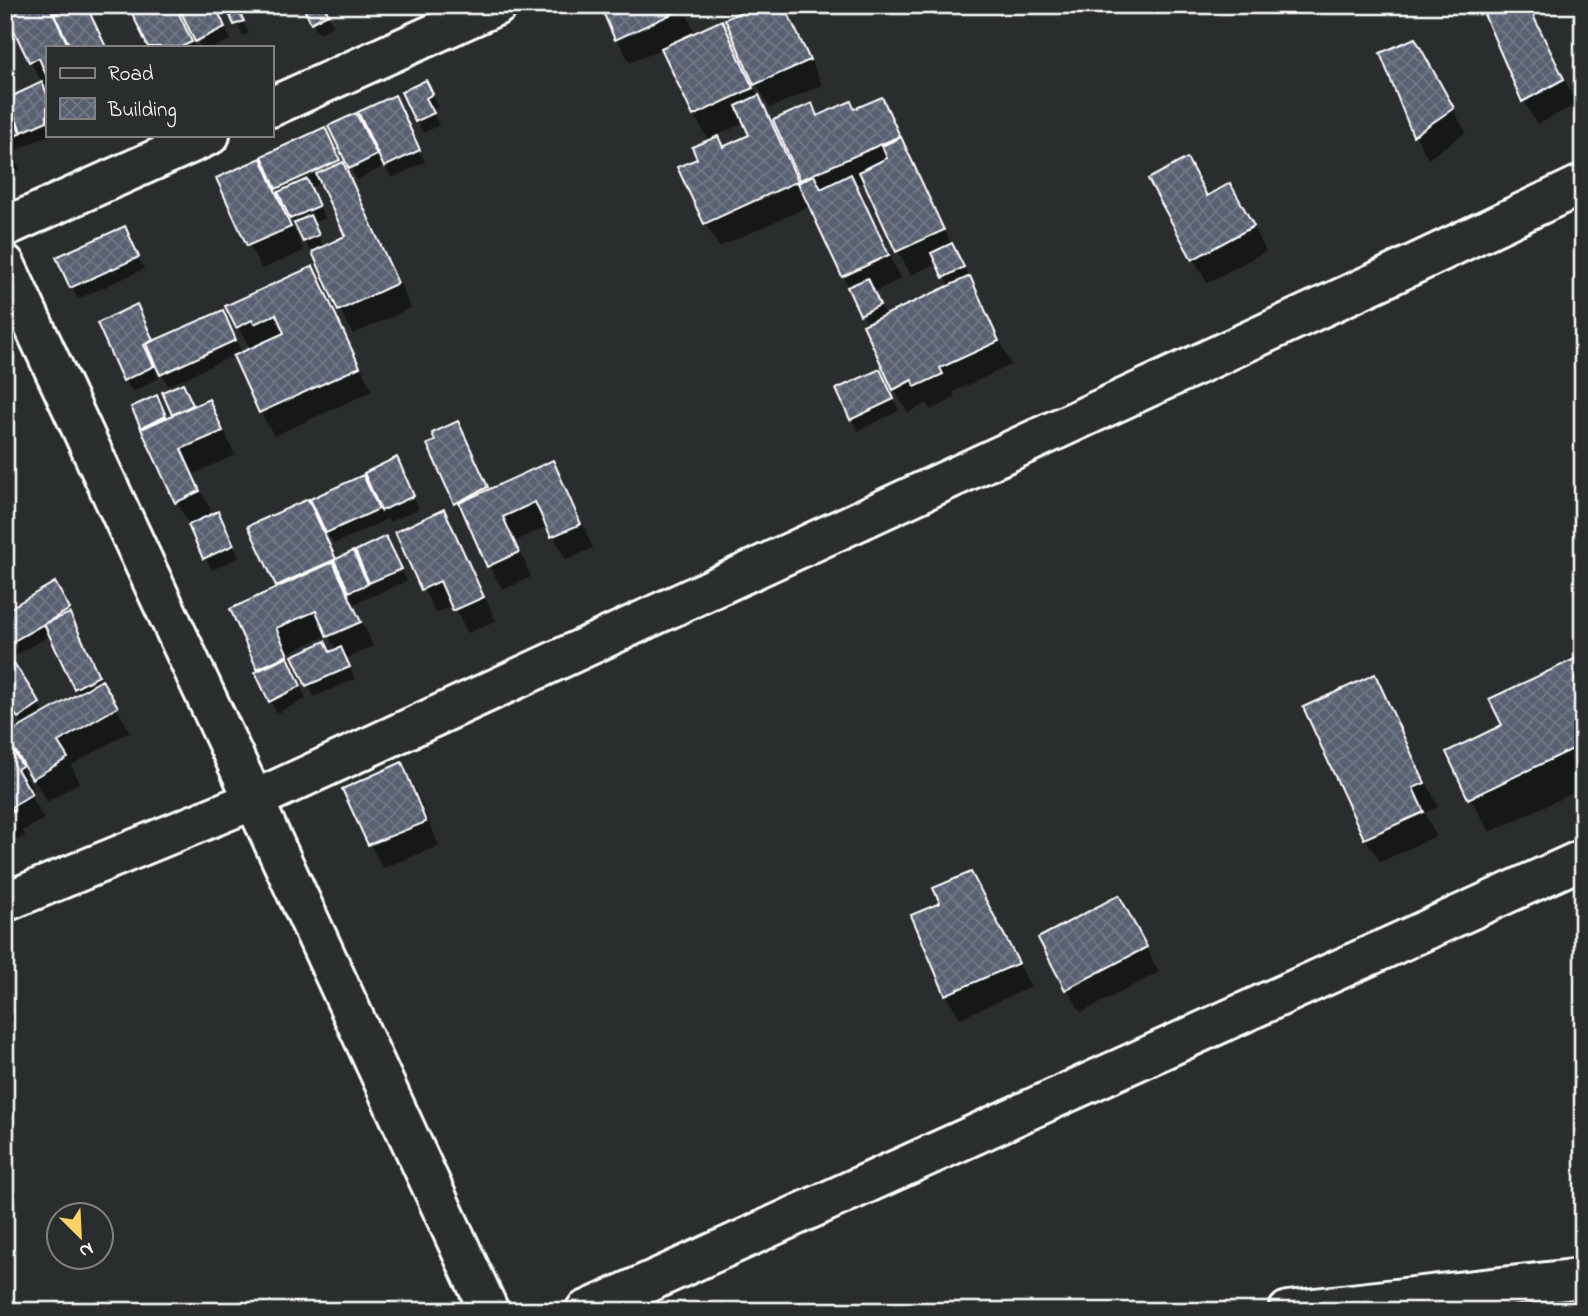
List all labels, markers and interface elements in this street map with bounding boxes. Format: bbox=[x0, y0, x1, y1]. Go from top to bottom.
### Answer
legend bbox=[46, 46, 273, 136]
text: Road bbox=[108, 60, 154, 90]
text: Building bbox=[107, 96, 177, 128]
north arrow bbox=[46, 1200, 116, 1270]
text: N bbox=[74, 1234, 97, 1264]

